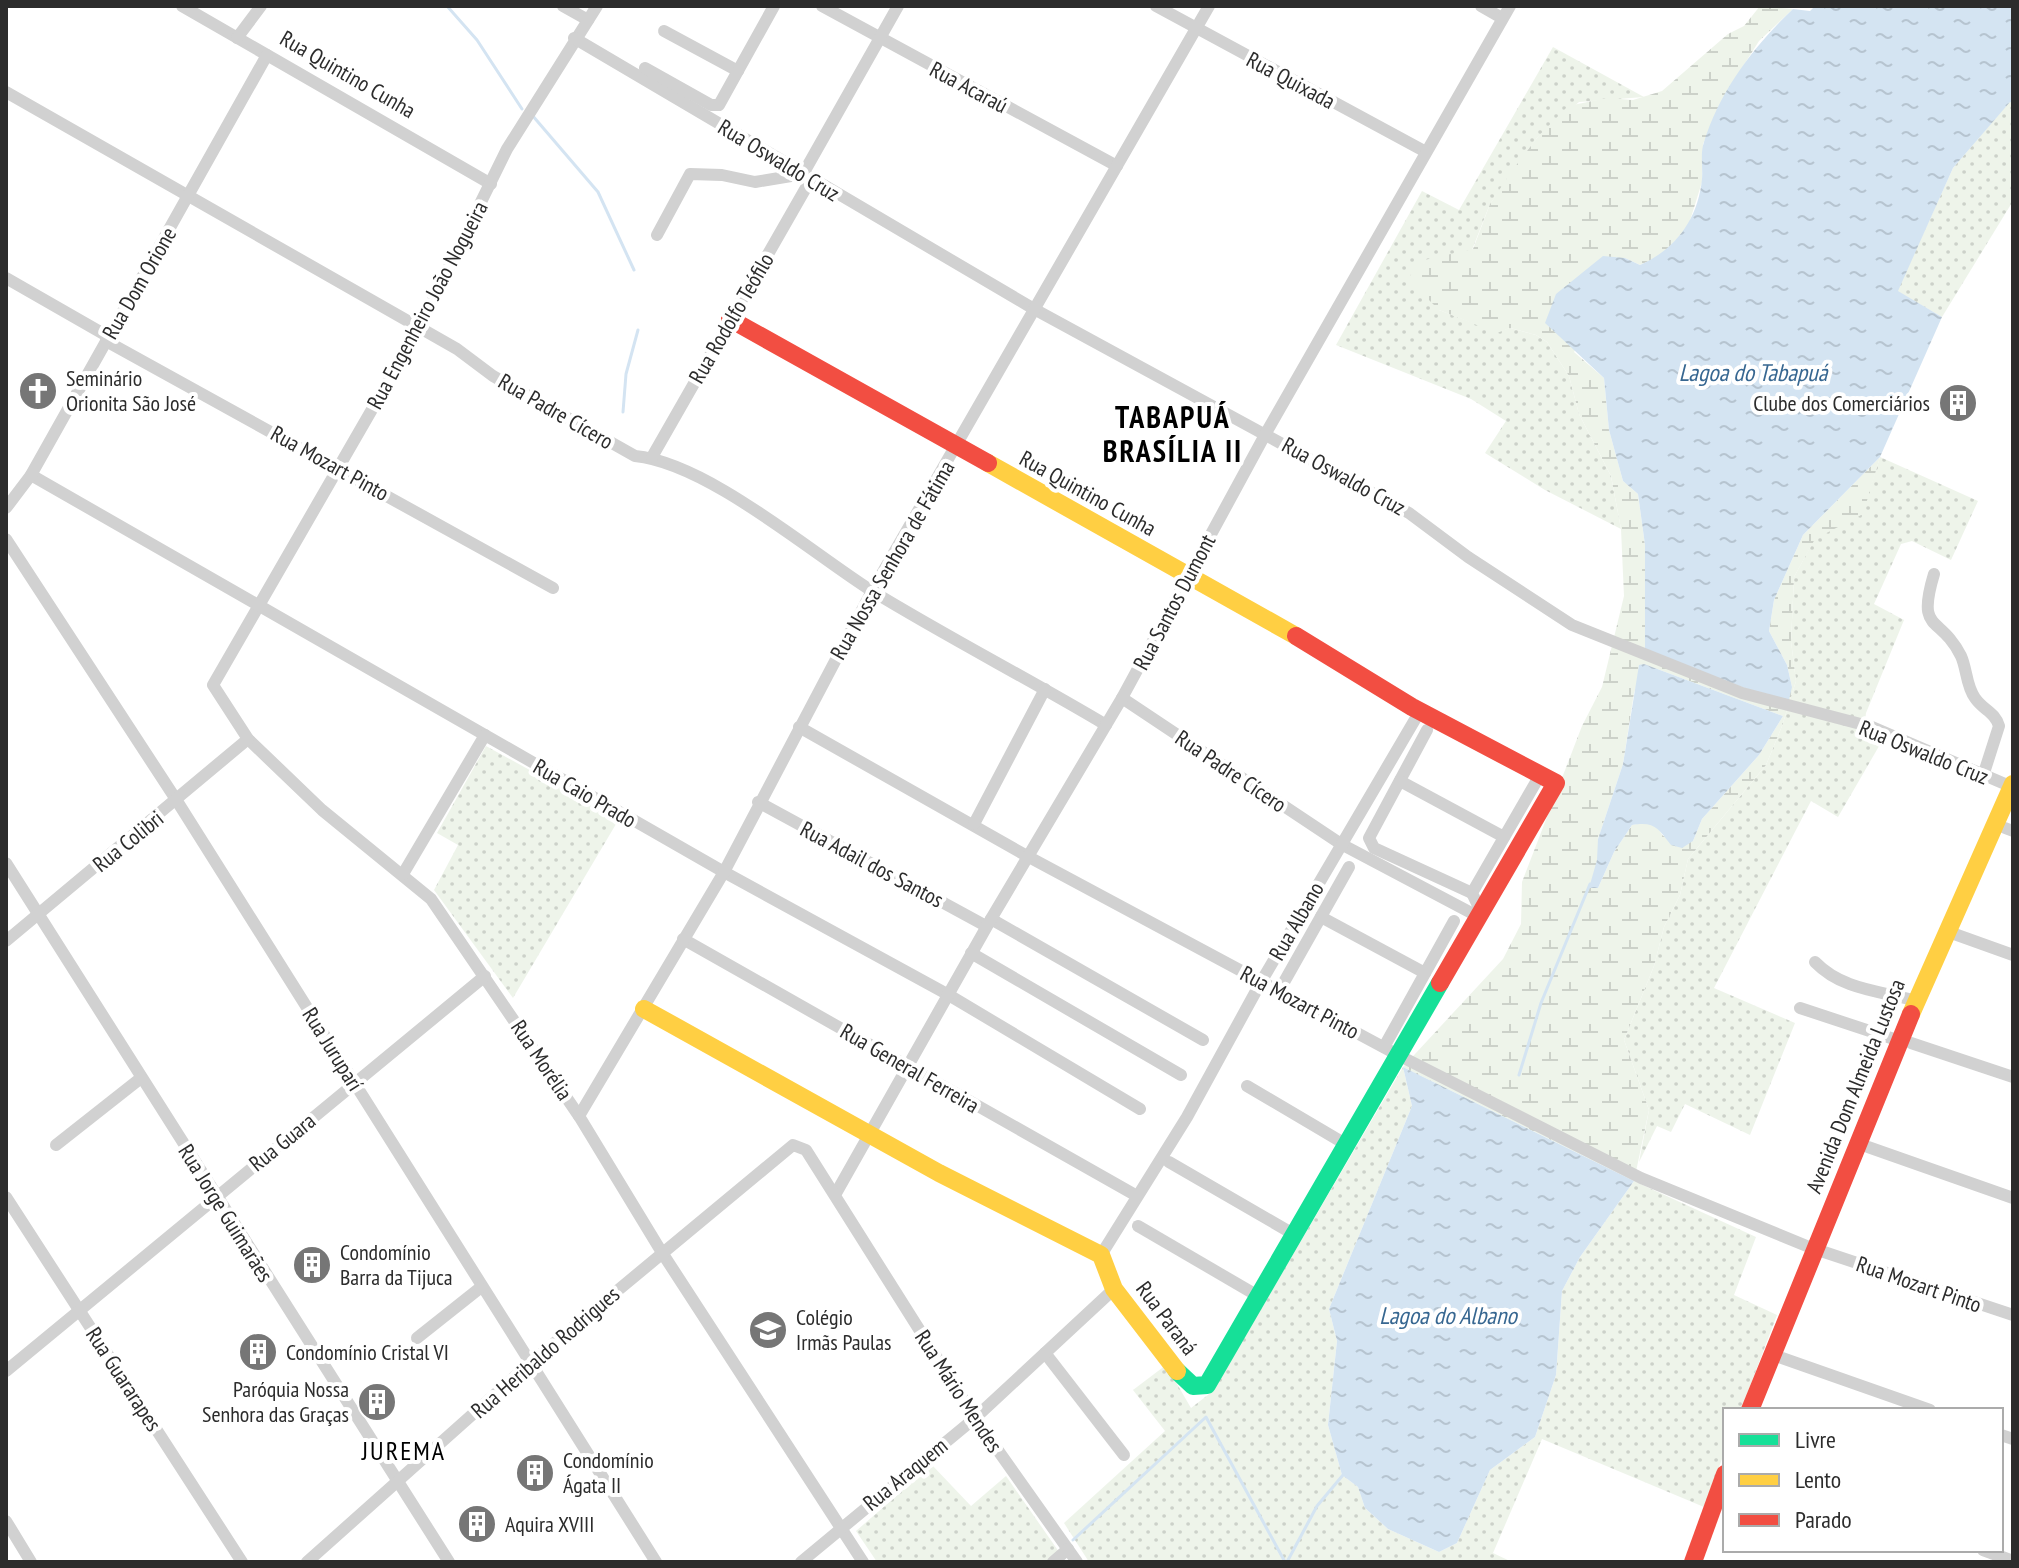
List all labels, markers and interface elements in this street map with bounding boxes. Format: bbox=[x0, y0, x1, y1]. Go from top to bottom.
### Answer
street label: Rua Quintino Cunha bbox=[275, 24, 421, 124]
street label: Rua Quixada bbox=[1242, 45, 1340, 115]
street label: Rua Acaraú bbox=[925, 55, 1013, 119]
street label: Rua Oswaldo Cruz bbox=[713, 113, 845, 207]
street label: Rua Engenheiro João Nogueira bbox=[360, 196, 494, 414]
street label: Rua Dom Orione bbox=[96, 222, 182, 344]
street label: Rua Rodolfo Teófilo bbox=[682, 248, 780, 388]
water label: Lagoa do Tabapuá bbox=[1679, 357, 1829, 388]
place label: Seminário Orionita São José bbox=[66, 364, 196, 417]
street label: Rua Padre Cícero bbox=[494, 367, 618, 455]
church icon: Seminário Orionita São José bbox=[17, 370, 59, 412]
building icon: Clube dos Comerciários bbox=[1937, 382, 1979, 424]
place label: Clube dos Comerciários bbox=[1753, 389, 1930, 417]
district label: TABAPUÁ BRASÍLIA II bbox=[1103, 397, 1243, 470]
street label: Rua Mozart Pinto bbox=[266, 419, 394, 507]
street label: Rua Oswaldo Cruz bbox=[1277, 431, 1411, 521]
street label: Rua Quintino Cunha bbox=[1015, 444, 1161, 542]
street label: Rua Nossa Senhora de Fátima bbox=[824, 455, 960, 665]
street label: Rua Santos Dumont bbox=[1127, 529, 1221, 675]
street label: Rua Oswaldo Cruz bbox=[1855, 713, 1993, 791]
street label: Rua Padre Cícero bbox=[1170, 724, 1292, 818]
street label: Rua Caio Prado bbox=[529, 752, 641, 834]
street label: Rua Colibri bbox=[87, 804, 169, 878]
street label: Rua Adail dos Santos bbox=[796, 815, 948, 913]
street label: Rua Albano bbox=[1262, 877, 1330, 965]
street label: Rua Mozart Pinto bbox=[1236, 959, 1364, 1045]
street label: Avenida Dom Almeida Lustosa bbox=[1799, 975, 1911, 1197]
street label: Rua Juruparí bbox=[296, 1002, 370, 1096]
street label: Rua Morélia bbox=[505, 1014, 579, 1106]
street label: Rua General Ferreira bbox=[836, 1017, 984, 1119]
street label: Rua Guara bbox=[243, 1107, 321, 1177]
street label: Rua Jorge Guimarães bbox=[172, 1139, 280, 1287]
place label: Condomínio Barra da Tijuca bbox=[340, 1238, 453, 1291]
building icon: Condomínio Barra da Tijuca bbox=[291, 1244, 333, 1286]
street label: Rua Mozart Pinto bbox=[1853, 1250, 1985, 1318]
street label: Rua Paraná bbox=[1130, 1276, 1204, 1360]
street label: Rua Heribaldo Rodrigues bbox=[465, 1280, 625, 1424]
water label: Lagoa do Albano bbox=[1379, 1300, 1518, 1331]
place label: Colégio Irmãs Paulas bbox=[796, 1303, 891, 1356]
school or university icon: Colégio Irmãs Paulas bbox=[747, 1309, 789, 1351]
street label: Rua Guararapes bbox=[80, 1322, 168, 1436]
street label: Rua Mário Mendes bbox=[909, 1325, 1009, 1457]
building icon: Condomínio Cristal VI bbox=[237, 1331, 279, 1373]
place label: Condomínio Cristal VI bbox=[286, 1338, 449, 1366]
place label: Paróquia Nossa Senhora das Graças bbox=[202, 1375, 349, 1428]
building icon: Paróquia Nossa Senhora das Graças bbox=[356, 1381, 398, 1423]
legend bbox=[1723, 1408, 2003, 1552]
text: Livre bbox=[1795, 1424, 1836, 1455]
street label: Rua Araquem bbox=[857, 1431, 953, 1517]
district label: JUREMA bbox=[361, 1434, 446, 1467]
place label: Condomínio Ágata II bbox=[563, 1446, 654, 1499]
building icon: Condomínio Ágata II bbox=[514, 1452, 556, 1494]
text: Lento bbox=[1795, 1464, 1841, 1495]
building icon: Aquira XVIII bbox=[456, 1503, 498, 1545]
text: Parado bbox=[1795, 1504, 1852, 1535]
place label: Aquira XVIII bbox=[505, 1510, 594, 1538]

